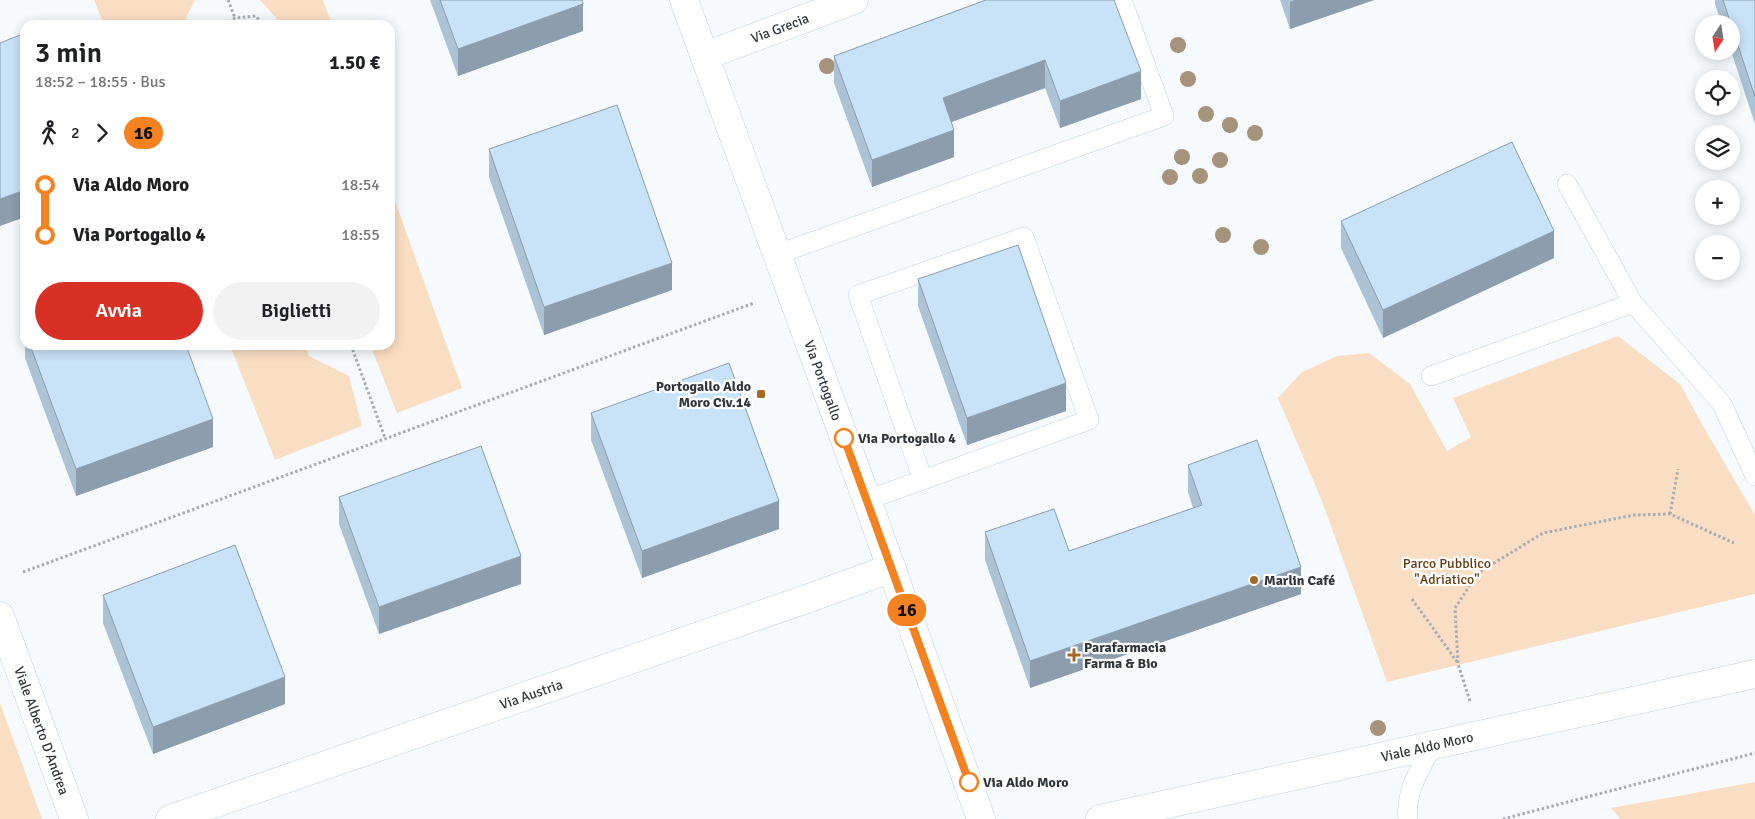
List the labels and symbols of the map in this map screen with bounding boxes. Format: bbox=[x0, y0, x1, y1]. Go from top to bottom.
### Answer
street label: Via Grecia bbox=[749, 9, 811, 46]
north arrow bbox=[1695, 15, 1740, 60]
street label: Via Portogallo bbox=[801, 338, 846, 423]
place label: Portogallo Aldo Moro Civ.14 bbox=[656, 378, 751, 411]
marker: Portogallo Aldo Moro Civ.14 bbox=[755, 388, 767, 400]
marker: Via Portogallo 4 bbox=[834, 428, 854, 448]
place label: Via Portogallo 4 bbox=[858, 430, 956, 447]
park label: Parco Pubblico "Adriatico" bbox=[1403, 555, 1491, 588]
place label: Marlin Café bbox=[1264, 572, 1335, 589]
marker: Marlin Café bbox=[1248, 574, 1260, 586]
line badge: 16 bbox=[884, 594, 930, 626]
place label: Parafarmacia Farma & Bio bbox=[1084, 639, 1166, 672]
marker: Parafarmacia Farma & Bio bbox=[1068, 649, 1080, 661]
street label: Viale Alberto D'Andrea bbox=[11, 664, 73, 797]
street label: Via Austria bbox=[497, 675, 565, 713]
street label: Viale Aldo Moro bbox=[1379, 728, 1475, 765]
marker: Via Aldo Moro bbox=[959, 772, 979, 792]
place label: Via Aldo Moro bbox=[983, 774, 1069, 791]

